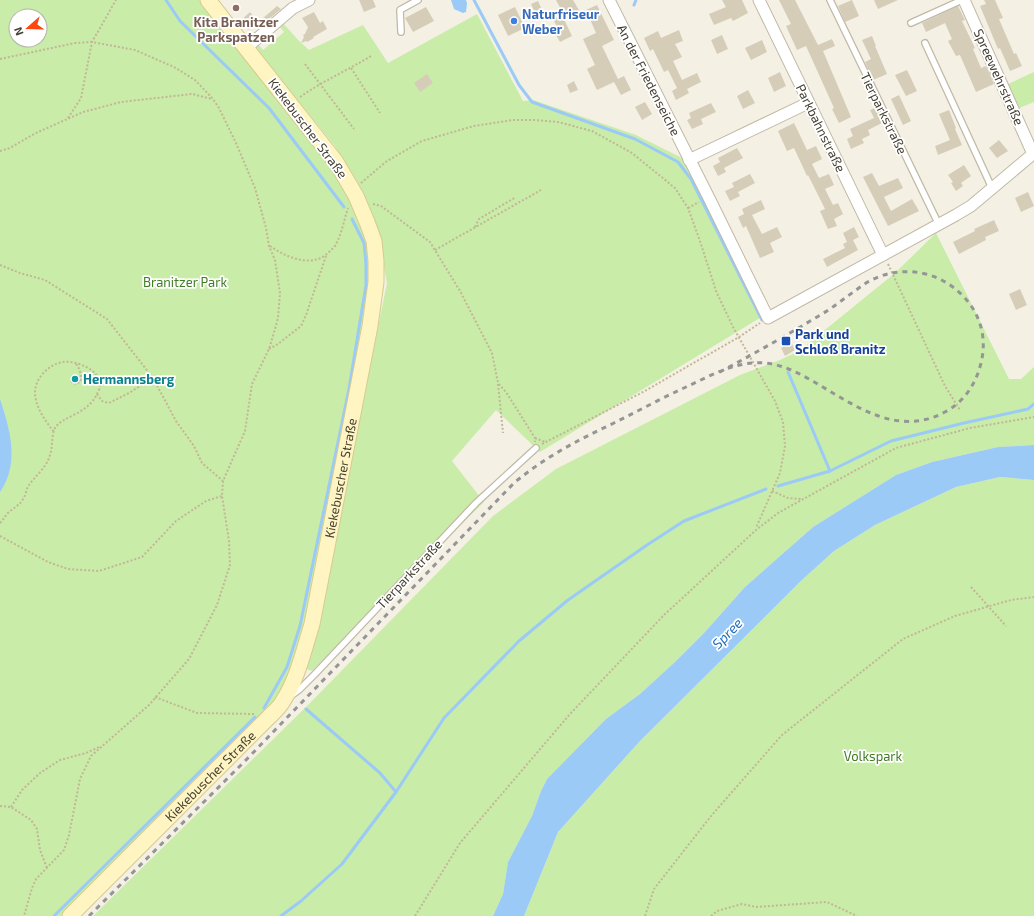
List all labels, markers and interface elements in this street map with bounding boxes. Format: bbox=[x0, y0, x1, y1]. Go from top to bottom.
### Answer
marker: Kita Branitzer Parkspatzen bbox=[231, 3, 241, 13]
place label: Naturfriseur Weber bbox=[522, 6, 600, 37]
north arrow bbox=[8, 8, 48, 48]
place label: Kita Branitzer Parkspatzen bbox=[193, 14, 279, 45]
marker: Naturfriseur Weber bbox=[509, 16, 519, 26]
street label: An der Friedenseiche bbox=[614, 22, 684, 138]
text: N bbox=[11, 26, 26, 38]
street label: Spreewehrstraße bbox=[971, 26, 1027, 128]
street label: Tierparkstraße bbox=[857, 69, 911, 157]
street label: Kiekebuscher Straße bbox=[265, 75, 351, 181]
street label: Parkbahnstraße bbox=[793, 81, 849, 175]
park label: Branitzer Park bbox=[143, 274, 227, 290]
place label: Park und Schloß Branitz bbox=[795, 326, 886, 357]
marker: Park und Schloß Branitz bbox=[780, 335, 792, 347]
place label: Hermannsberg bbox=[83, 371, 175, 387]
marker: Hermannsberg bbox=[70, 374, 80, 384]
street label: Kiekebuscher Straße bbox=[321, 417, 360, 539]
street label: Tierparkstraße bbox=[373, 536, 445, 612]
water label: Spree bbox=[708, 614, 746, 652]
street label: Kiekebuscher Straße bbox=[161, 727, 259, 825]
park label: Volkspark bbox=[844, 748, 903, 764]

